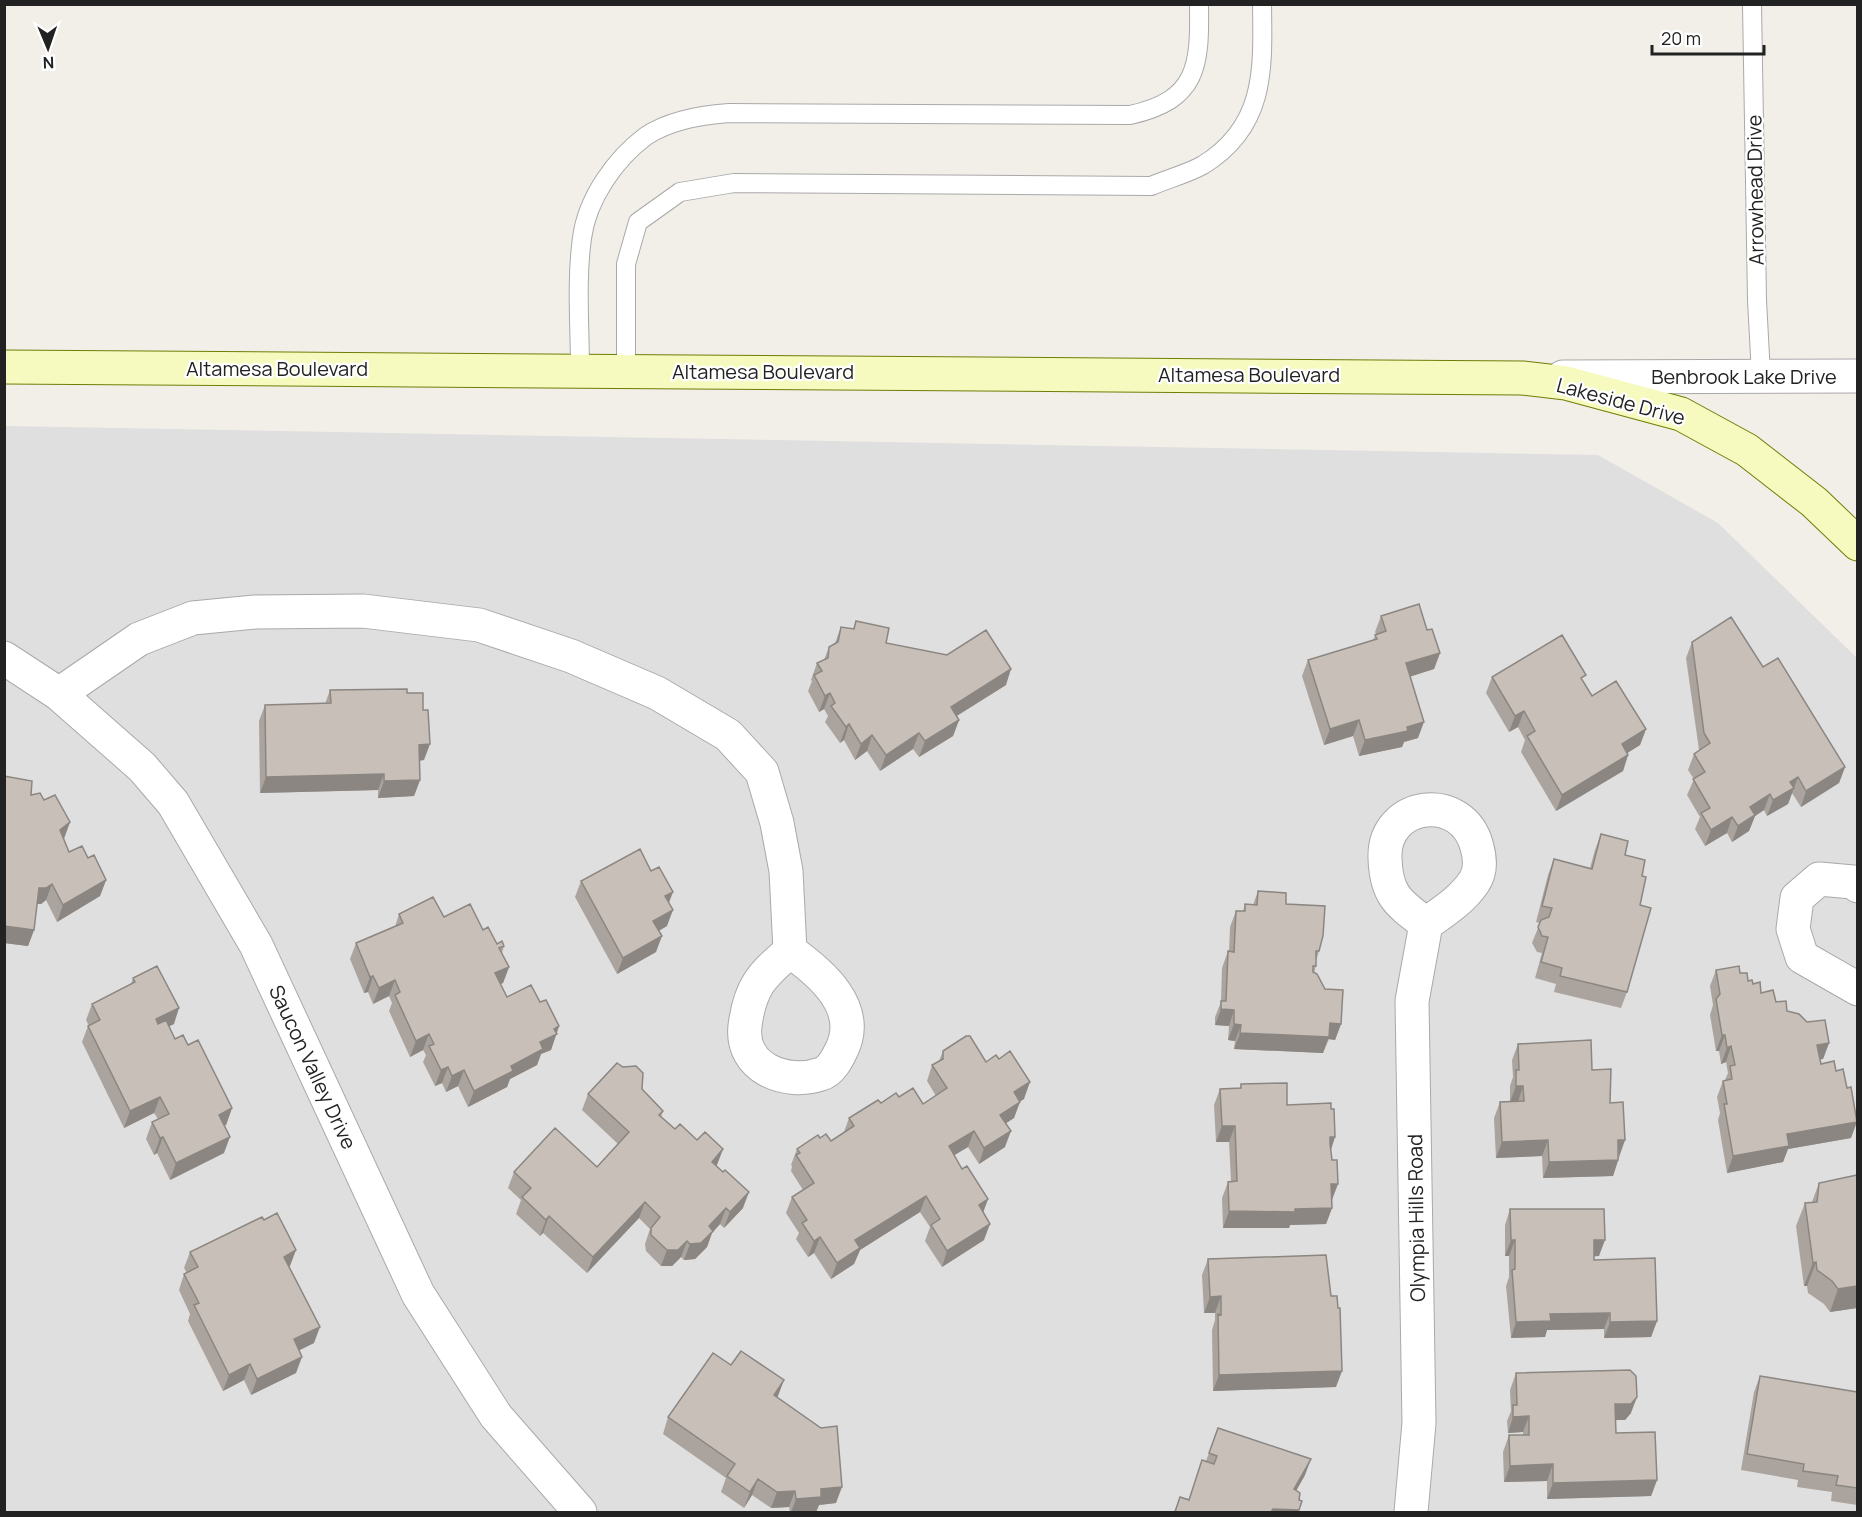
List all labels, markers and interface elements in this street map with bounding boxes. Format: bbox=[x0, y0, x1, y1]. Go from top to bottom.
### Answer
north arrow bbox=[18, 18, 78, 78]
scale bar bbox=[1652, 18, 1764, 56]
text: 20 m bbox=[1661, 26, 1701, 50]
text: N bbox=[42, 52, 55, 74]
street label: Arrowhead Drive bbox=[1740, 114, 1770, 266]
street label: Altamesa Boulevard bbox=[186, 355, 368, 382]
street label: Altamesa Boulevard bbox=[672, 358, 854, 385]
street label: Altamesa Boulevard bbox=[1158, 361, 1340, 388]
street label: Benbrook Lake Drive bbox=[1651, 363, 1837, 390]
street label: Lakeside Drive bbox=[1554, 371, 1688, 431]
street label: Saucon Valley Drive bbox=[263, 981, 363, 1153]
street label: Olympia Hills Road bbox=[1401, 1134, 1431, 1302]

